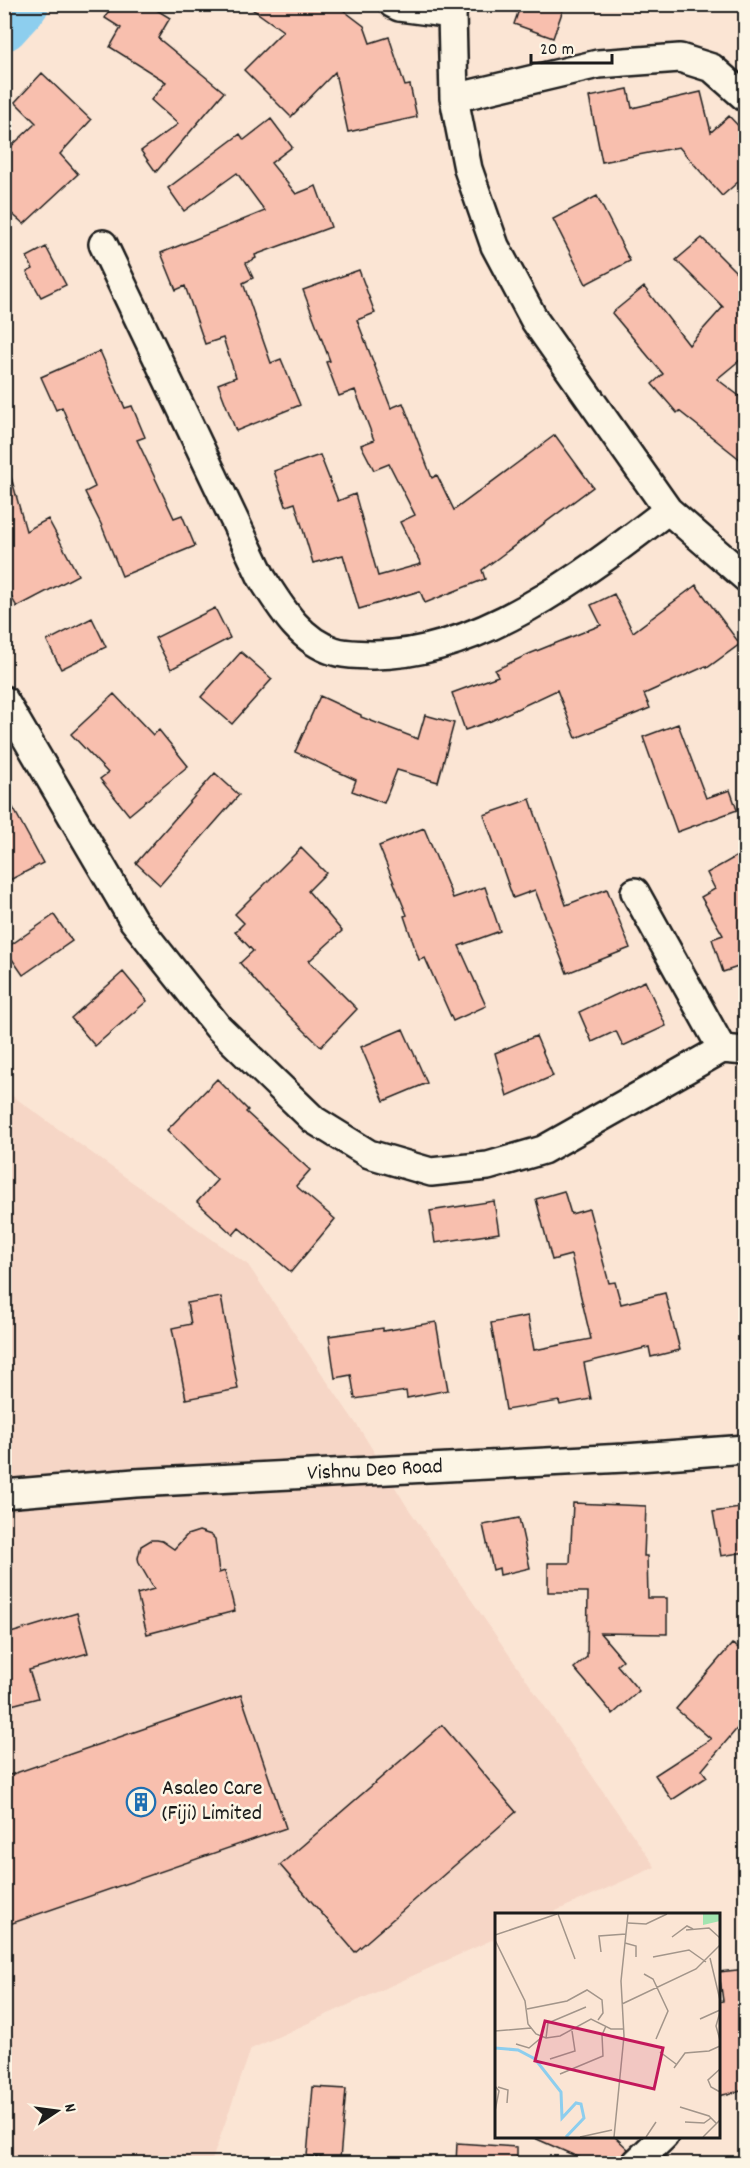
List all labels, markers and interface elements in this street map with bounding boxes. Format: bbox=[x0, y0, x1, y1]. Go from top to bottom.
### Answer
scale bar bbox=[531, 27, 612, 65]
text: 20 m bbox=[540, 38, 574, 63]
street label: Vishnu Deo Road bbox=[306, 1452, 444, 1490]
place label: Asaleo Care (Fiji) Limited bbox=[162, 1774, 262, 1830]
building icon: Asaleo Care (Fiji) Limited bbox=[125, 1786, 157, 1818]
inset map bbox=[495, 1913, 720, 2138]
north arrow bbox=[27, 2081, 87, 2141]
text: N bbox=[57, 2102, 81, 2115]

